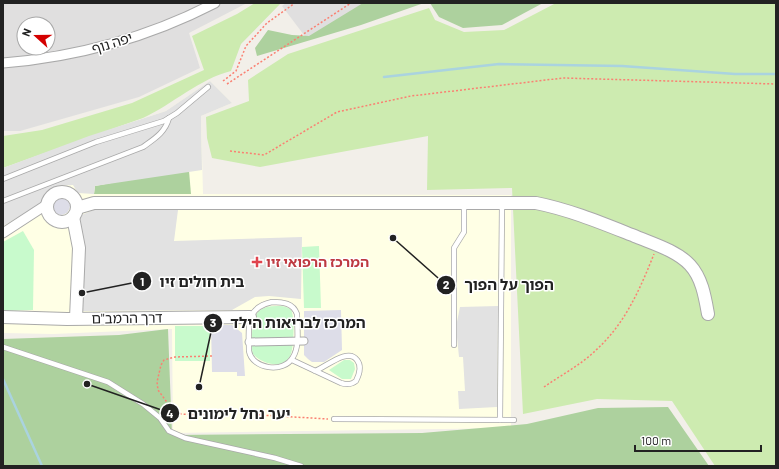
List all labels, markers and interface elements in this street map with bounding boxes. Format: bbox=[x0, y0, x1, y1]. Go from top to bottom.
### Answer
north arrow bbox=[16, 16, 56, 56]
text: N bbox=[19, 26, 34, 38]
street label: יפה נוף bbox=[89, 28, 134, 57]
place label: המרכז הרפואי זיו bbox=[266, 253, 369, 270]
marker: המרכז הרפואי זיו bbox=[251, 256, 263, 268]
callout: בית חולים זיו bbox=[132, 268, 253, 295]
text: בית חולים זיו bbox=[160, 272, 244, 290]
callout: הפוך על הפוך bbox=[436, 272, 562, 299]
text: 1 bbox=[140, 274, 144, 288]
text: הפוך על הפוך bbox=[464, 275, 554, 293]
text: 2 bbox=[443, 277, 450, 291]
street label: דרך הרמב"ם bbox=[91, 308, 163, 327]
callout: המרכז לבריאות הילד bbox=[203, 309, 374, 336]
text: המרכז לבריאות הילד bbox=[230, 313, 366, 331]
text: 3 bbox=[210, 315, 216, 329]
callout: יער נחל לימונים bbox=[160, 400, 299, 427]
text: יער נחל לימונים bbox=[188, 404, 290, 422]
text: 4 bbox=[166, 406, 174, 420]
scale bar bbox=[635, 427, 761, 453]
text: 100 m bbox=[641, 433, 671, 447]

